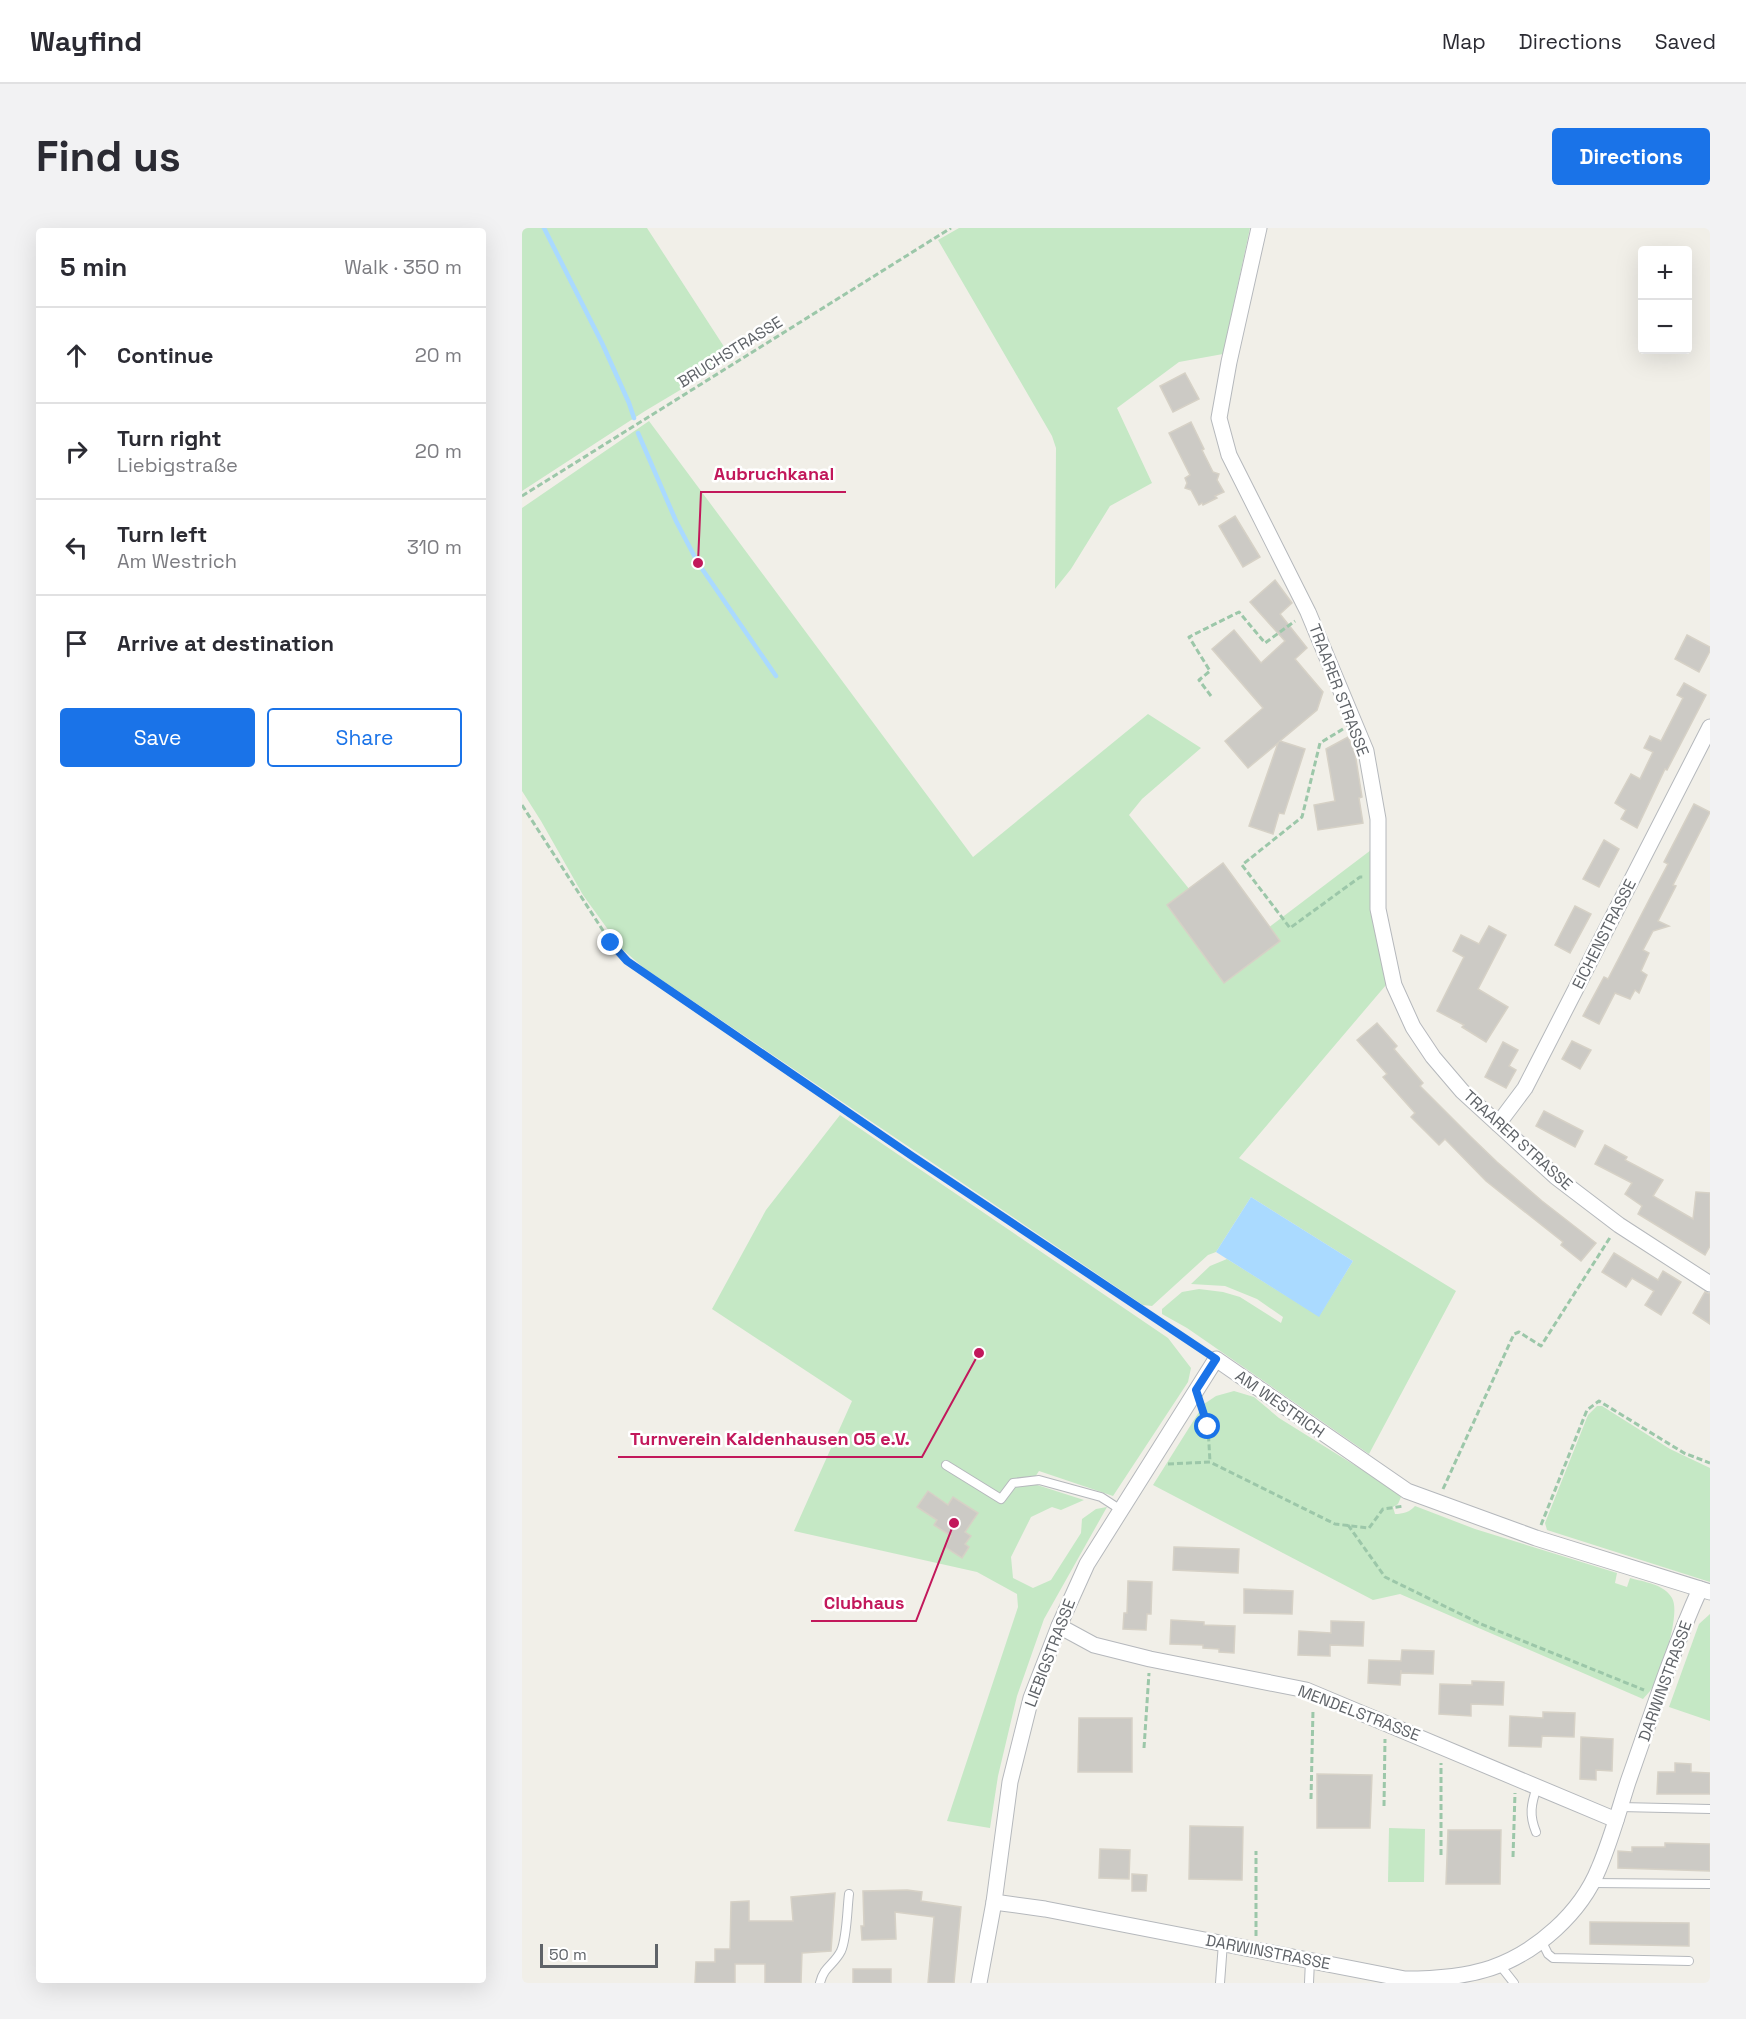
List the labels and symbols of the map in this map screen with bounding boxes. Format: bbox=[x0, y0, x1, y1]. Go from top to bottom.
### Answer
street label: BRUCHSTRASSE bbox=[674, 311, 786, 393]
callout: Aubruchkanal bbox=[701, 456, 846, 492]
text: Aubruchkanal bbox=[714, 462, 834, 485]
street label: TRAARER STRASSE bbox=[1304, 621, 1374, 759]
street label: EICHENSTRASSE bbox=[1567, 875, 1641, 993]
route end bbox=[597, 929, 623, 955]
street label: TRAARER STRASSE bbox=[1459, 1085, 1577, 1195]
street label: AM WESTRICH bbox=[1231, 1365, 1329, 1443]
route start bbox=[1194, 1413, 1220, 1439]
callout: Turnverein Kaldenhausen 05 e.V. bbox=[618, 1421, 922, 1457]
text: Turnverein Kaldenhausen 05 e.V. bbox=[630, 1427, 910, 1450]
callout: Clubhaus bbox=[811, 1585, 916, 1621]
text: Clubhaus bbox=[824, 1591, 904, 1614]
street label: LIEBIGSTRASSE bbox=[1020, 1596, 1080, 1710]
street label: DARWINSTRASSE bbox=[1633, 1618, 1697, 1744]
street label: MENDELSTRASSE bbox=[1295, 1680, 1423, 1746]
street label: DARWINSTRASSE bbox=[1204, 1930, 1332, 1974]
scale bar bbox=[540, 1941, 658, 1968]

